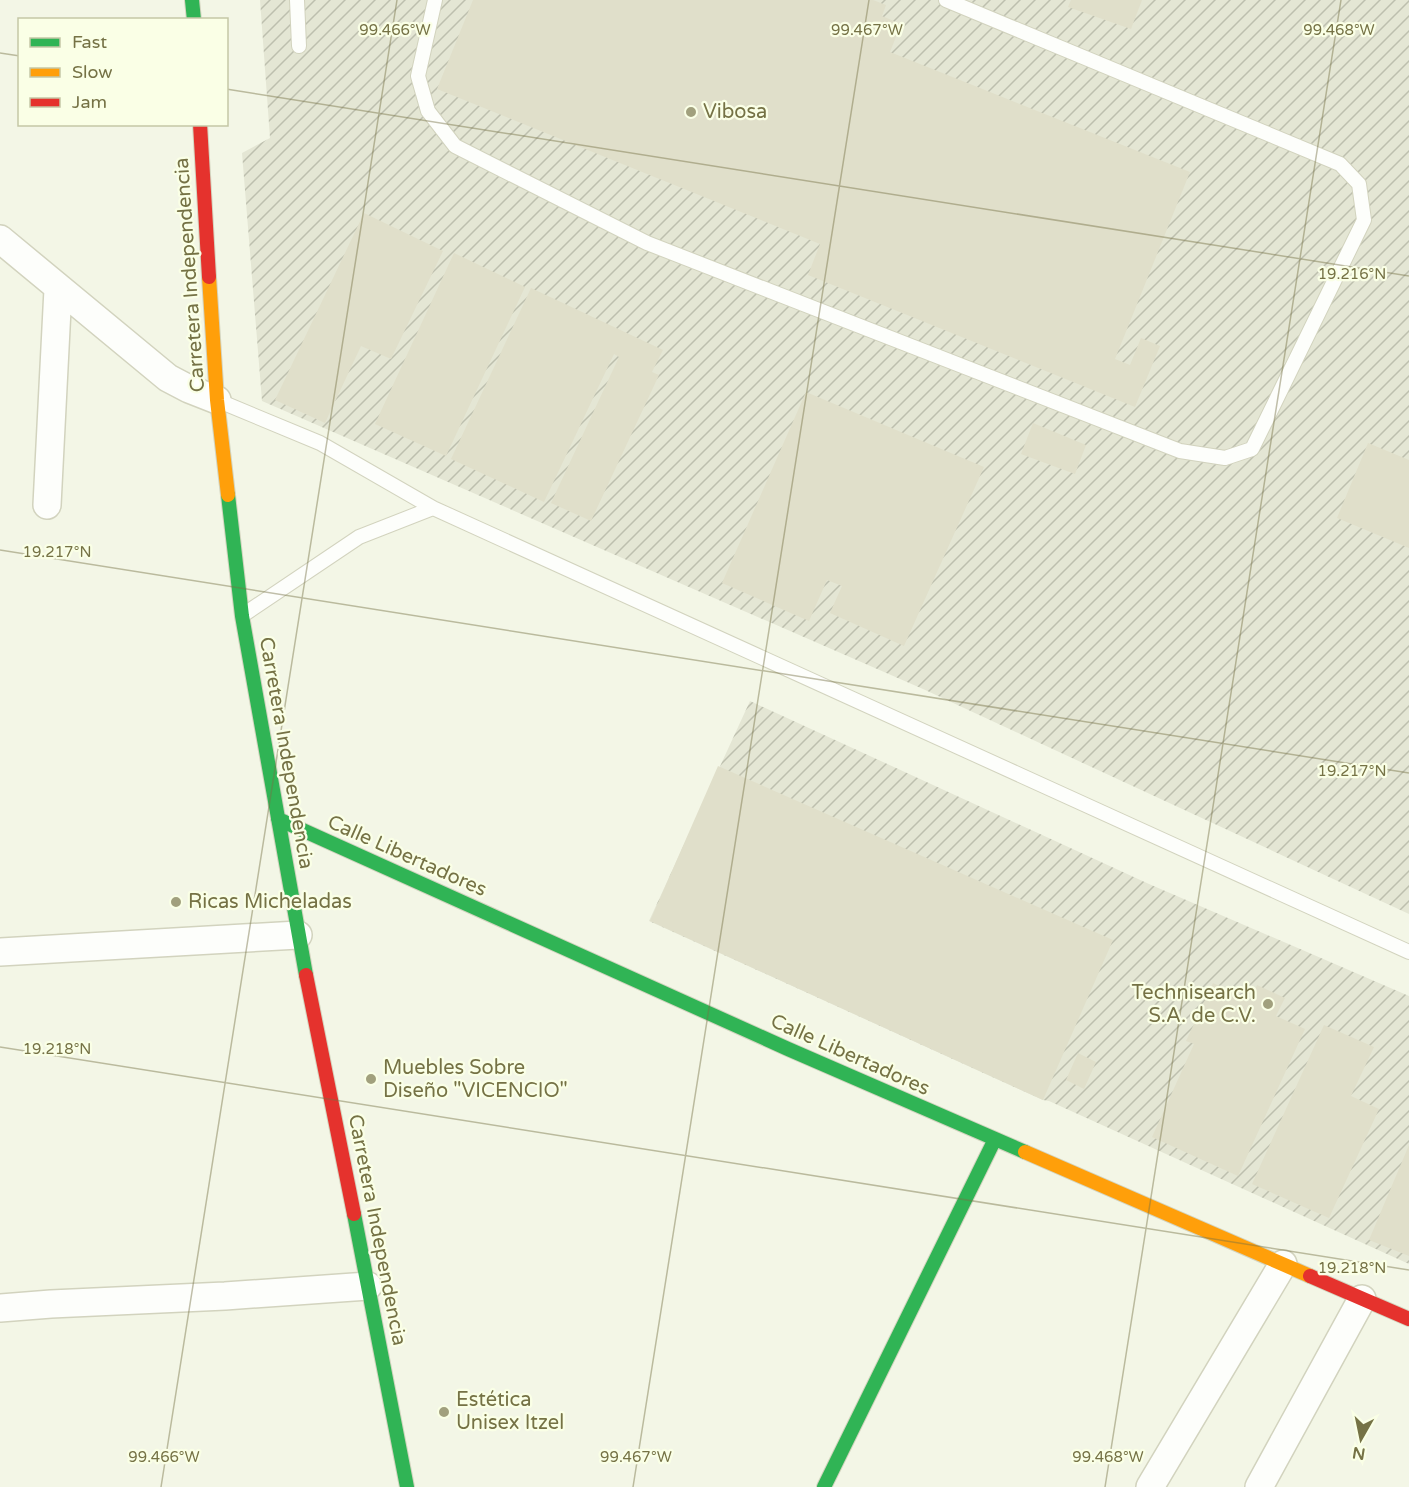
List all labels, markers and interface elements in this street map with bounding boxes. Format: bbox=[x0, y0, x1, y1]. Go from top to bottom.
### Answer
legend bbox=[18, 18, 228, 126]
text: 99.466°W bbox=[359, 21, 431, 39]
text: 99.467°W bbox=[831, 21, 903, 39]
text: 99.468°W bbox=[1303, 21, 1375, 39]
text: Fast bbox=[72, 31, 107, 53]
text: Slow bbox=[72, 61, 113, 83]
text: Jam bbox=[72, 91, 107, 113]
place label: Vibosa bbox=[703, 100, 767, 124]
marker: Vibosa bbox=[684, 105, 698, 119]
street label: Carretera Independencia bbox=[170, 157, 210, 393]
text: 19.216°N bbox=[1318, 265, 1386, 283]
text: 19.217°N bbox=[22, 543, 92, 561]
street label: Carretera Independencia bbox=[254, 635, 318, 871]
text: 19.217°N bbox=[1317, 762, 1387, 780]
street label: Calle Libertadores bbox=[324, 810, 490, 902]
place label: Ricas Micheladas bbox=[188, 890, 352, 914]
marker: Ricas Micheladas bbox=[169, 895, 183, 909]
place label: Technisearch S.A. de C.V. bbox=[1131, 981, 1256, 1028]
marker: Technisearch S.A. de C.V. bbox=[1261, 997, 1275, 1011]
street label: Calle Libertadores bbox=[767, 1009, 933, 1101]
text: 19.218°N bbox=[23, 1040, 91, 1058]
place label: Muebles Sobre Diseño "VICENCIO" bbox=[383, 1056, 568, 1103]
marker: Muebles Sobre Diseño "VICENCIO" bbox=[364, 1072, 378, 1086]
street label: Carretera Independencia bbox=[343, 1112, 411, 1348]
text: 19.218°N bbox=[1318, 1259, 1386, 1277]
place label: Estética Unisex Itzel bbox=[456, 1388, 564, 1435]
marker: Estética Unisex Itzel bbox=[437, 1405, 451, 1419]
north arrow bbox=[1331, 1409, 1391, 1469]
text: N bbox=[1351, 1442, 1367, 1464]
text: 99.466°W bbox=[128, 1448, 200, 1466]
text: 99.467°W bbox=[600, 1448, 672, 1466]
text: 99.468°W bbox=[1072, 1448, 1144, 1466]

